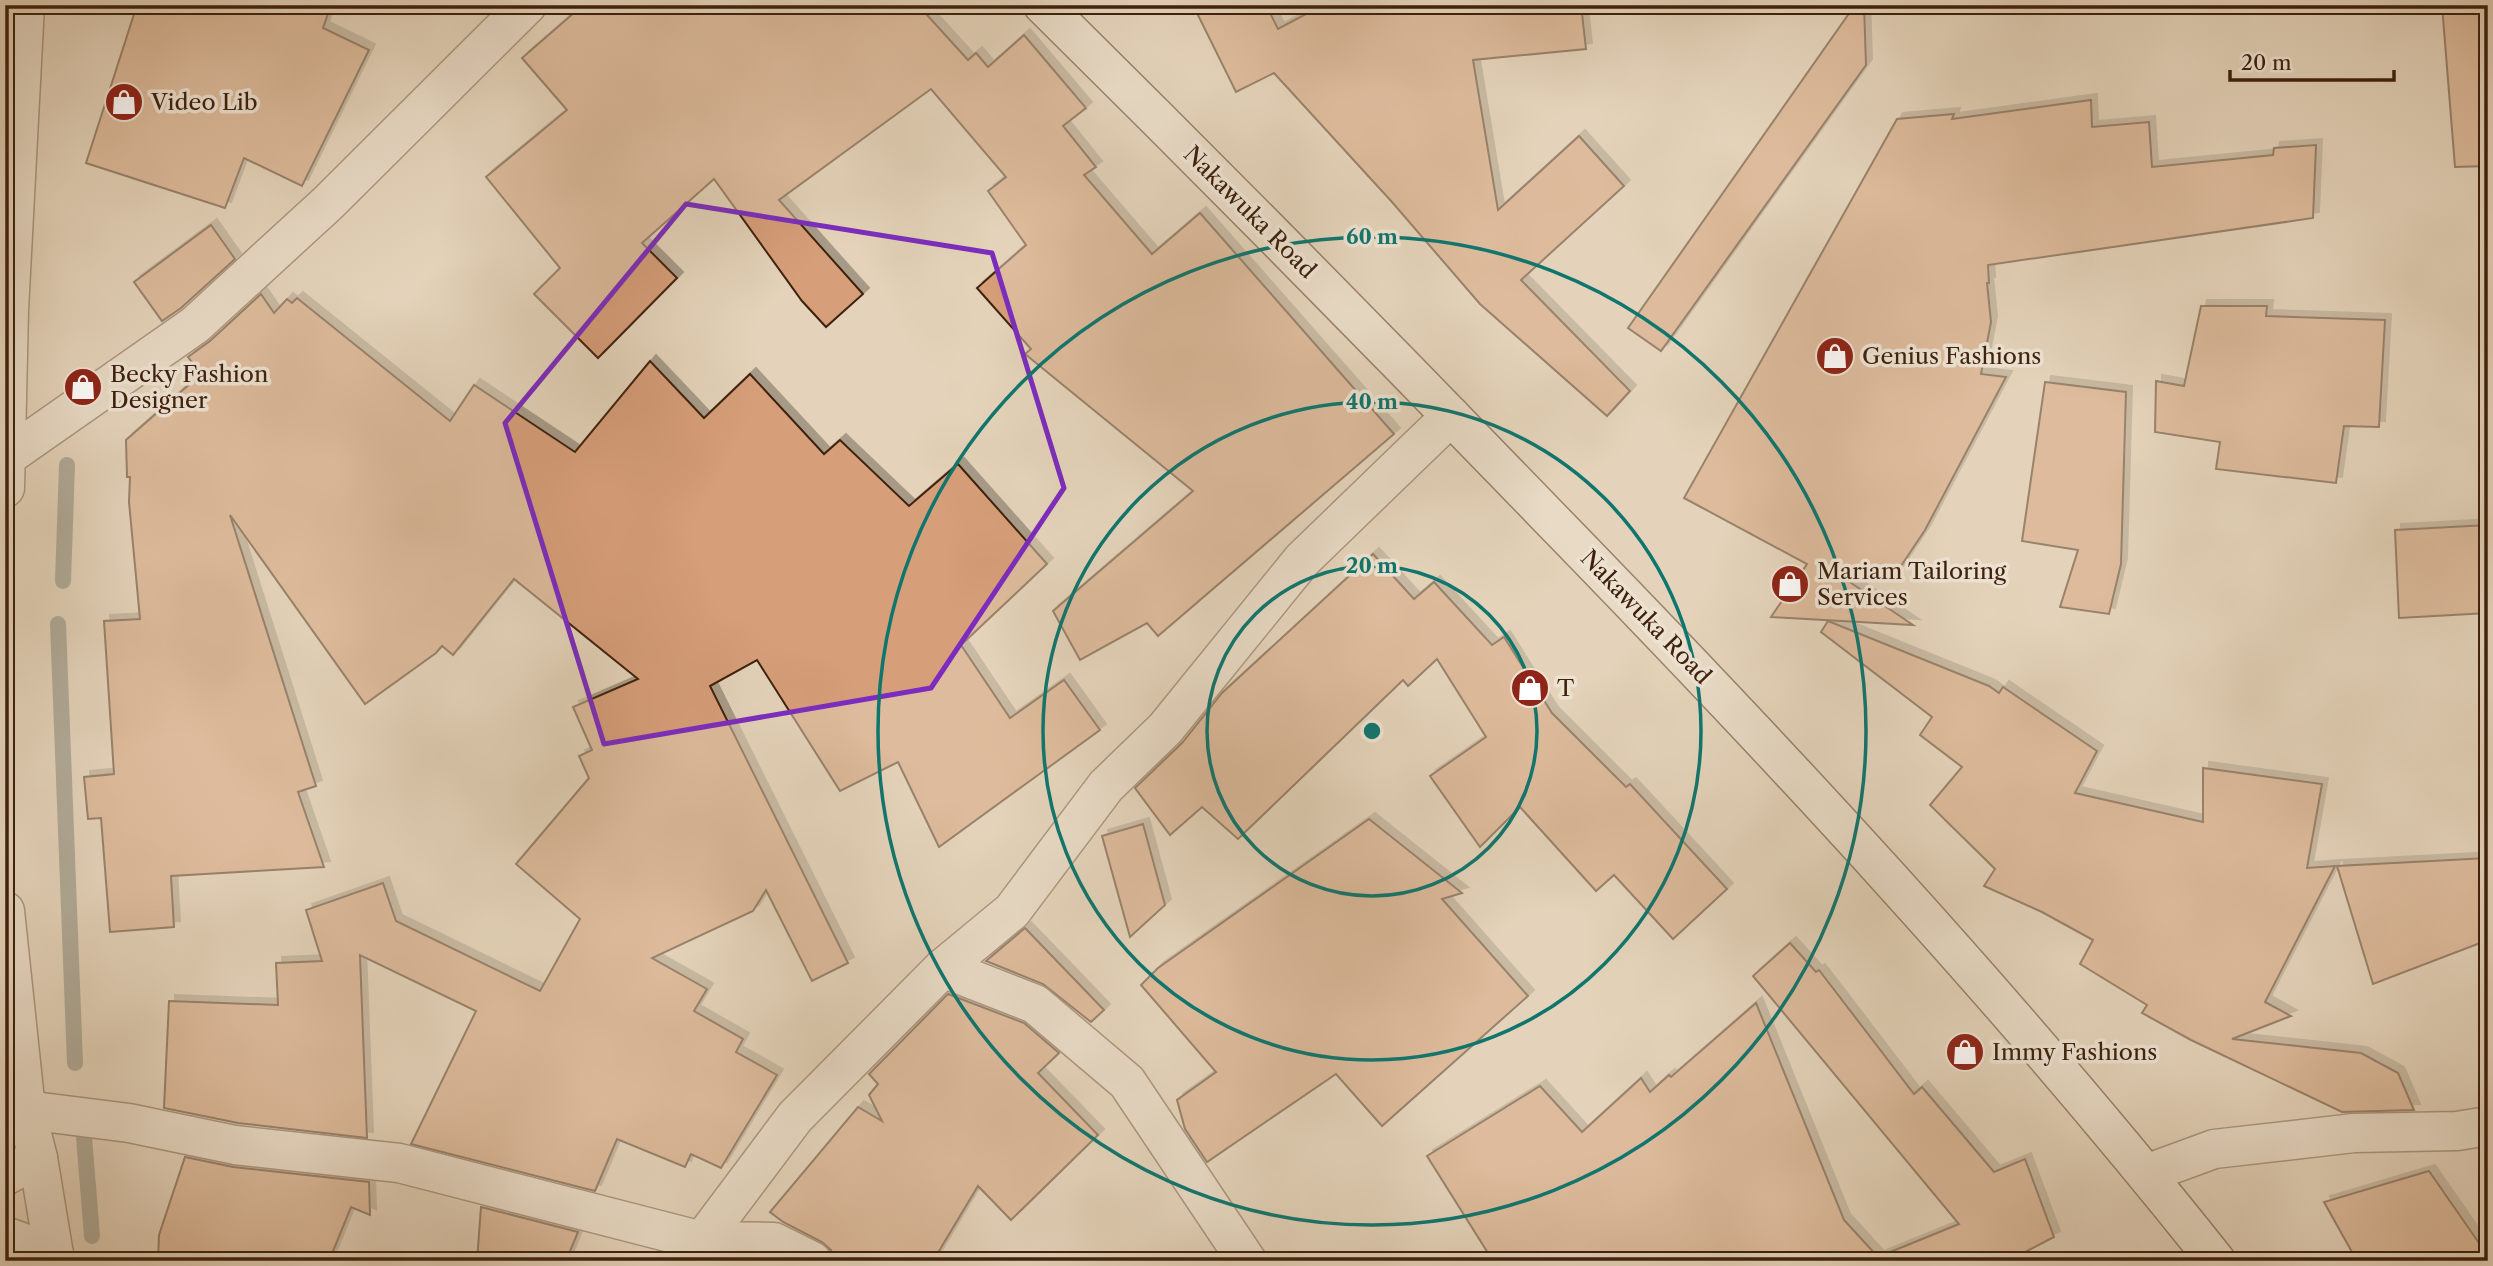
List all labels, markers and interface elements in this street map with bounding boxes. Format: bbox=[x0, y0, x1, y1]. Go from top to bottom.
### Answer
scale bar bbox=[2230, 38, 2395, 82]
text: 20 m bbox=[2241, 50, 2292, 75]
shop icon: Video Lib bbox=[103, 81, 145, 123]
place label: Video Lib bbox=[150, 88, 258, 116]
street label: Nakawuka Road bbox=[1178, 140, 1322, 284]
text: 60 m bbox=[1346, 224, 1398, 249]
shop icon: Genius Fashions bbox=[1814, 335, 1856, 377]
place label: Genius Fashions bbox=[1862, 342, 2041, 370]
place label: Becky Fashion Designer bbox=[110, 360, 268, 414]
shop icon: Becky Fashion Designer bbox=[62, 366, 104, 408]
text: 40 m bbox=[1346, 389, 1398, 414]
street label: Nakawuka Road bbox=[1575, 544, 1717, 690]
text: 20 m bbox=[1346, 553, 1398, 578]
place label: Mariam Tailoring Services bbox=[1817, 557, 2007, 611]
shop icon: Mariam Tailoring Services bbox=[1769, 563, 1811, 605]
shop icon: T bbox=[1509, 667, 1551, 709]
place label: T bbox=[1557, 674, 1575, 702]
centre of rings bbox=[1360, 719, 1384, 743]
shop icon: Immy Fashions bbox=[1944, 1031, 1986, 1073]
place label: Immy Fashions bbox=[1992, 1038, 2157, 1066]

